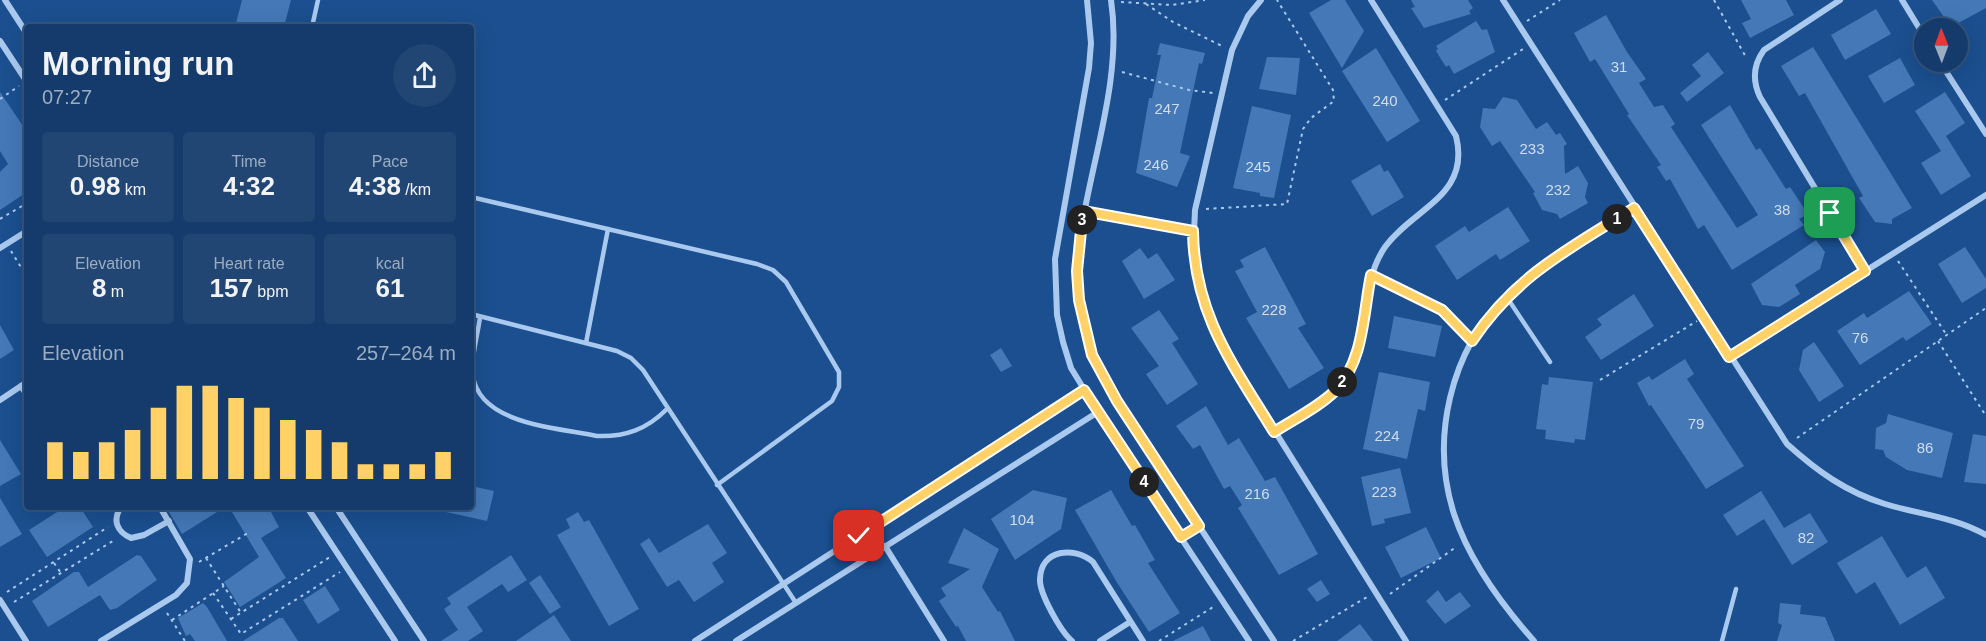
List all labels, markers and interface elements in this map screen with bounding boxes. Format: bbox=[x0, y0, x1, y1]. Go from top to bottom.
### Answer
north arrow bbox=[1914, 18, 1968, 72]
map controls bbox=[1914, 18, 1968, 72]
button: share bbox=[393, 44, 456, 107]
text: Morning run bbox=[42, 45, 234, 82]
house number: 31 bbox=[1611, 58, 1627, 75]
text: 07:27 bbox=[42, 86, 92, 108]
house number: 240 bbox=[1372, 92, 1398, 109]
house number: 247 bbox=[1154, 100, 1180, 117]
house number: 233 bbox=[1519, 140, 1545, 157]
text: Distance bbox=[77, 153, 139, 170]
text: Time bbox=[232, 153, 266, 170]
text: Pace bbox=[372, 153, 408, 170]
house number: 246 bbox=[1143, 156, 1169, 173]
house number: 245 bbox=[1245, 158, 1271, 175]
text: 0.98 bbox=[70, 171, 120, 201]
text: 4:32 bbox=[223, 171, 275, 201]
text: 4:38 bbox=[349, 171, 401, 201]
text: km bbox=[120, 181, 146, 198]
text: /km bbox=[401, 181, 431, 198]
house number: 232 bbox=[1545, 181, 1571, 198]
pin bbox=[1804, 187, 1855, 238]
icon: arrive bbox=[1813, 196, 1846, 229]
house number: 38 bbox=[1774, 201, 1790, 218]
pin: 1 bbox=[1602, 204, 1632, 234]
pin: 3 bbox=[1067, 205, 1097, 235]
text: 1 bbox=[1613, 210, 1621, 227]
text: 3 bbox=[1078, 211, 1086, 228]
text: Elevation bbox=[75, 255, 141, 272]
text: Heart rate bbox=[213, 255, 285, 272]
text: kcal bbox=[376, 255, 404, 272]
text: 8 bbox=[92, 273, 106, 303]
text: 157 bbox=[210, 273, 253, 303]
text: 61 bbox=[376, 273, 404, 303]
text: m bbox=[106, 283, 124, 300]
text: bpm bbox=[253, 283, 288, 300]
house number: 228 bbox=[1261, 301, 1287, 318]
house number: 76 bbox=[1852, 329, 1868, 346]
text: Elevation bbox=[42, 342, 124, 364]
text: 257–264 m bbox=[356, 342, 456, 364]
pin: 2 bbox=[1327, 367, 1357, 397]
text: 2 bbox=[1338, 373, 1346, 390]
house number: 79 bbox=[1688, 415, 1704, 432]
house number: 224 bbox=[1374, 427, 1400, 444]
house number: 86 bbox=[1917, 439, 1933, 456]
pin: 4 bbox=[1129, 467, 1159, 497]
text: 4 bbox=[1140, 473, 1148, 490]
house number: 223 bbox=[1371, 483, 1397, 500]
house number: 216 bbox=[1244, 485, 1270, 502]
pin bbox=[833, 510, 884, 561]
house number: 104 bbox=[1009, 511, 1035, 528]
icon: check bbox=[842, 519, 875, 552]
house number: 82 bbox=[1798, 529, 1814, 546]

